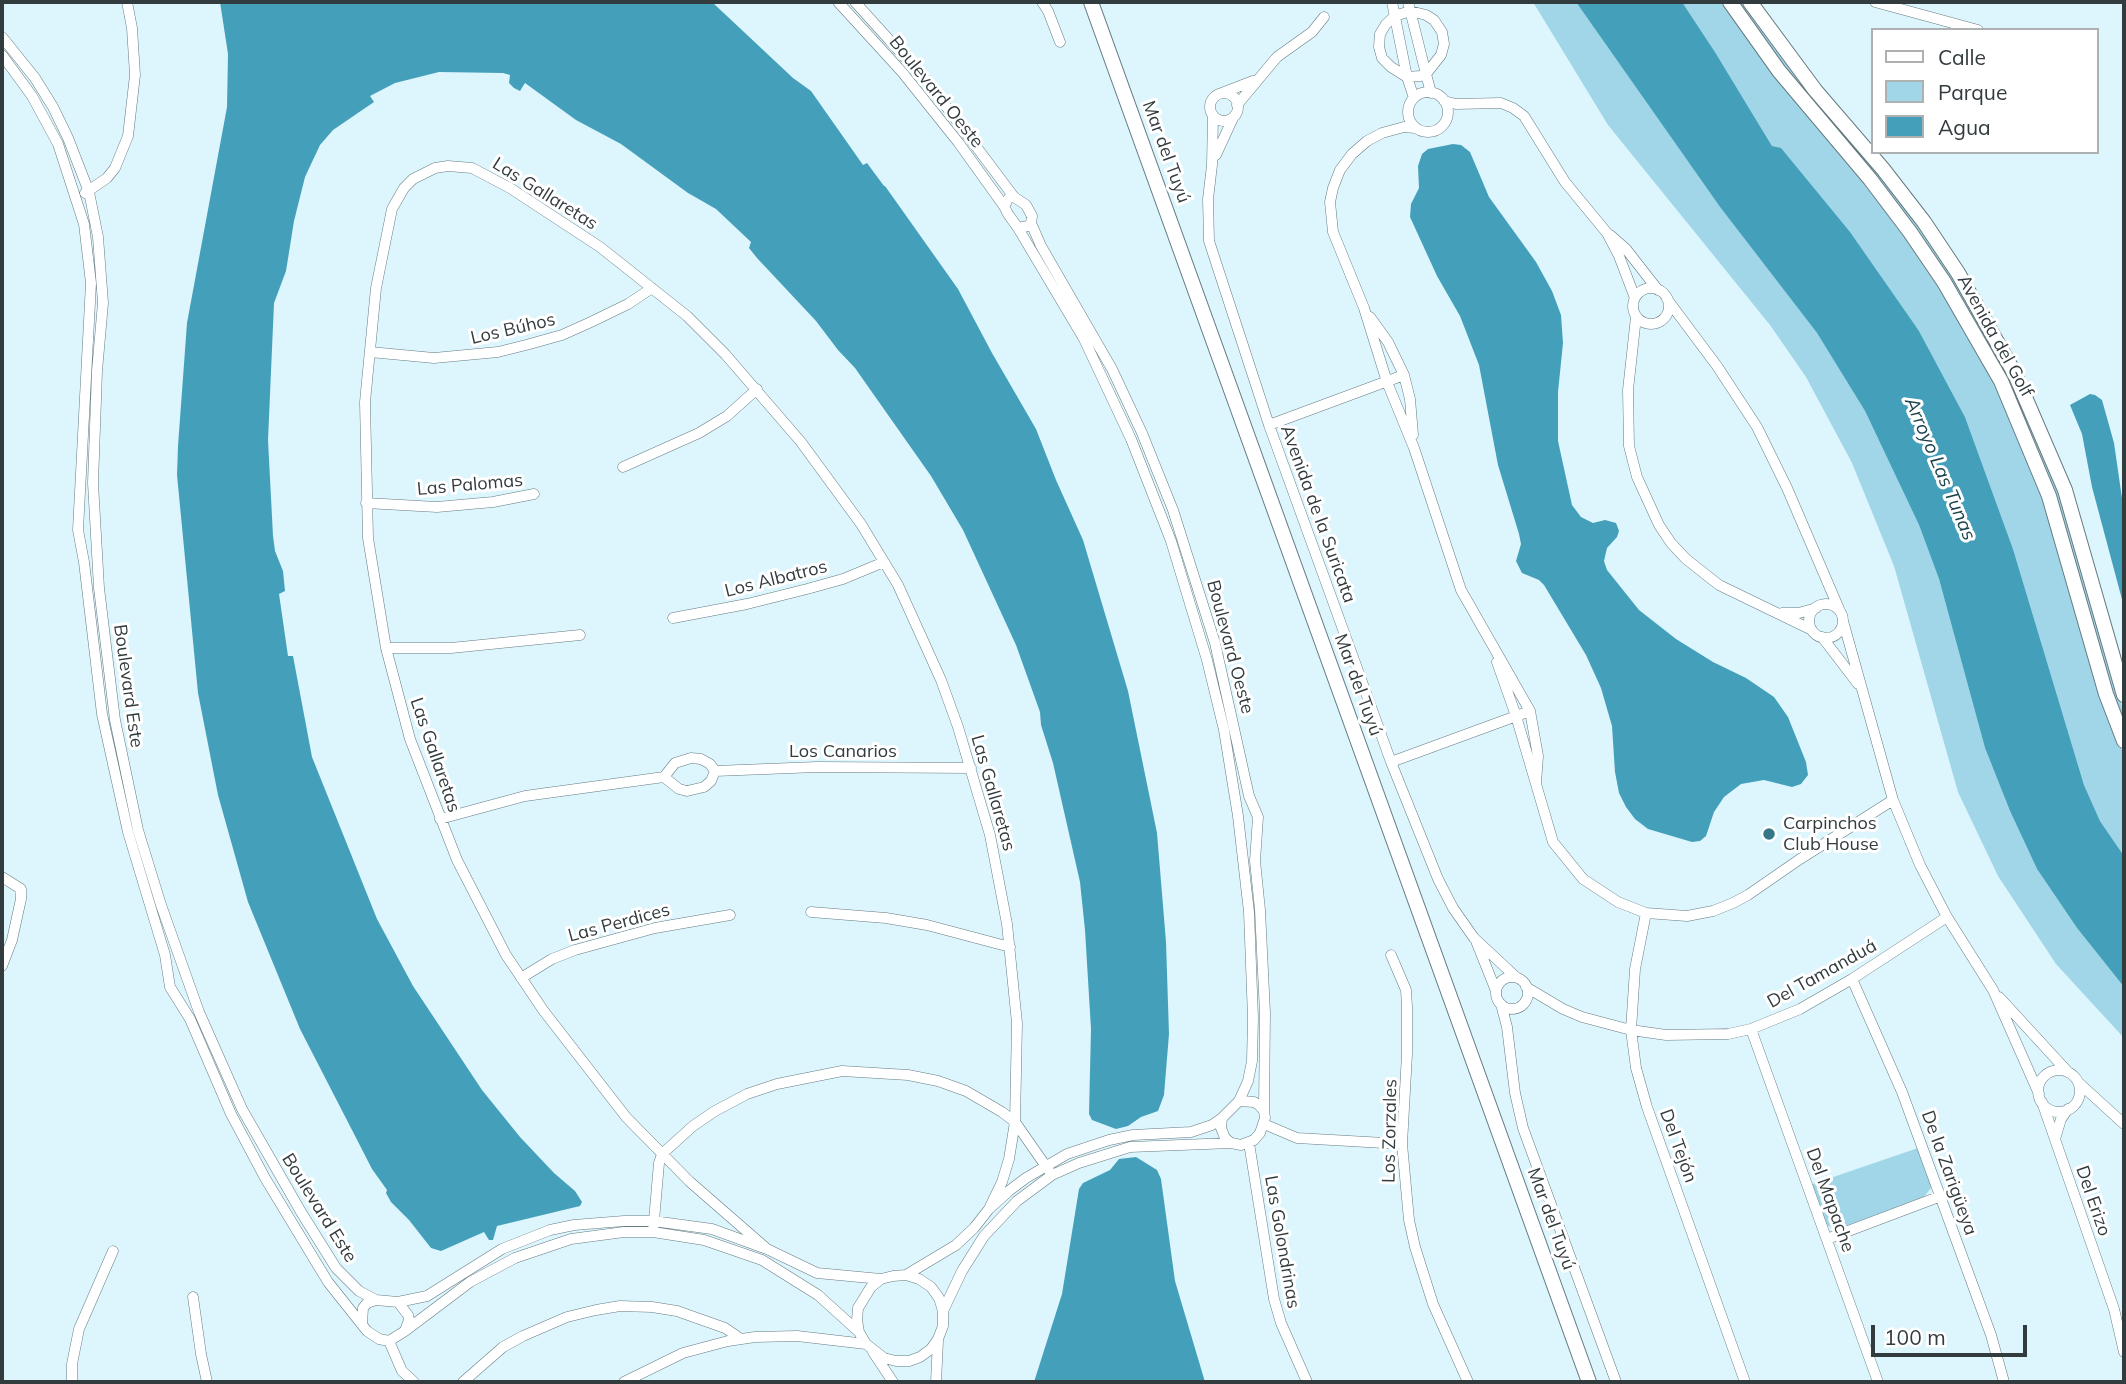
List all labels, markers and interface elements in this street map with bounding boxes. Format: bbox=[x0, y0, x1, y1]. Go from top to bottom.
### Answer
legend bbox=[1870, 28, 2098, 154]
street label: Boulevard Oeste bbox=[884, 32, 988, 152]
text: Calle bbox=[1938, 44, 1986, 70]
text: Parque bbox=[1938, 79, 2007, 105]
street label: Mar del Tuyú bbox=[1138, 98, 1194, 206]
text: Agua bbox=[1938, 114, 1991, 140]
street label: Las Gallaretas bbox=[488, 153, 602, 235]
street label: Avenida del Golf bbox=[1952, 271, 2038, 401]
street label: Los Búhos bbox=[469, 309, 557, 349]
water label: Arroyo Las Tunas bbox=[1900, 394, 1980, 544]
street label: Avenida de la Suricata bbox=[1276, 422, 1360, 606]
street label: Las Palomas bbox=[416, 470, 524, 500]
street label: Los Albatros bbox=[723, 556, 829, 602]
street label: Boulevard Oeste bbox=[1202, 578, 1258, 716]
street label: Boulevard Este bbox=[109, 623, 147, 749]
street label: Mar del Tuyú bbox=[1330, 631, 1386, 739]
street label: Las Gallaretas bbox=[405, 695, 465, 815]
street label: Las Gallaretas bbox=[966, 732, 1020, 854]
street label: Los Canarios bbox=[789, 741, 897, 763]
place label: Carpinchos Club House bbox=[1783, 813, 1879, 856]
marker: Carpinchos Club House bbox=[1761, 826, 1777, 842]
street label: Las Perdices bbox=[566, 899, 672, 947]
street label: Del Tamanduá bbox=[1764, 935, 1880, 1013]
street label: Los Zorzales bbox=[1378, 1079, 1402, 1183]
street label: Del Tejón bbox=[1655, 1106, 1701, 1186]
street label: De la Zarigüeya bbox=[1916, 1108, 1982, 1238]
street label: Del Mapache bbox=[1801, 1145, 1859, 1255]
street label: Boulevard Este bbox=[277, 1150, 361, 1266]
street label: Del Erizo bbox=[2071, 1163, 2115, 1239]
street label: Mar del Tuyú bbox=[1523, 1165, 1579, 1273]
street label: Las Golondrinas bbox=[1260, 1174, 1304, 1310]
scale bar bbox=[1874, 1310, 2030, 1354]
text: 100 m bbox=[1884, 1324, 1946, 1350]

